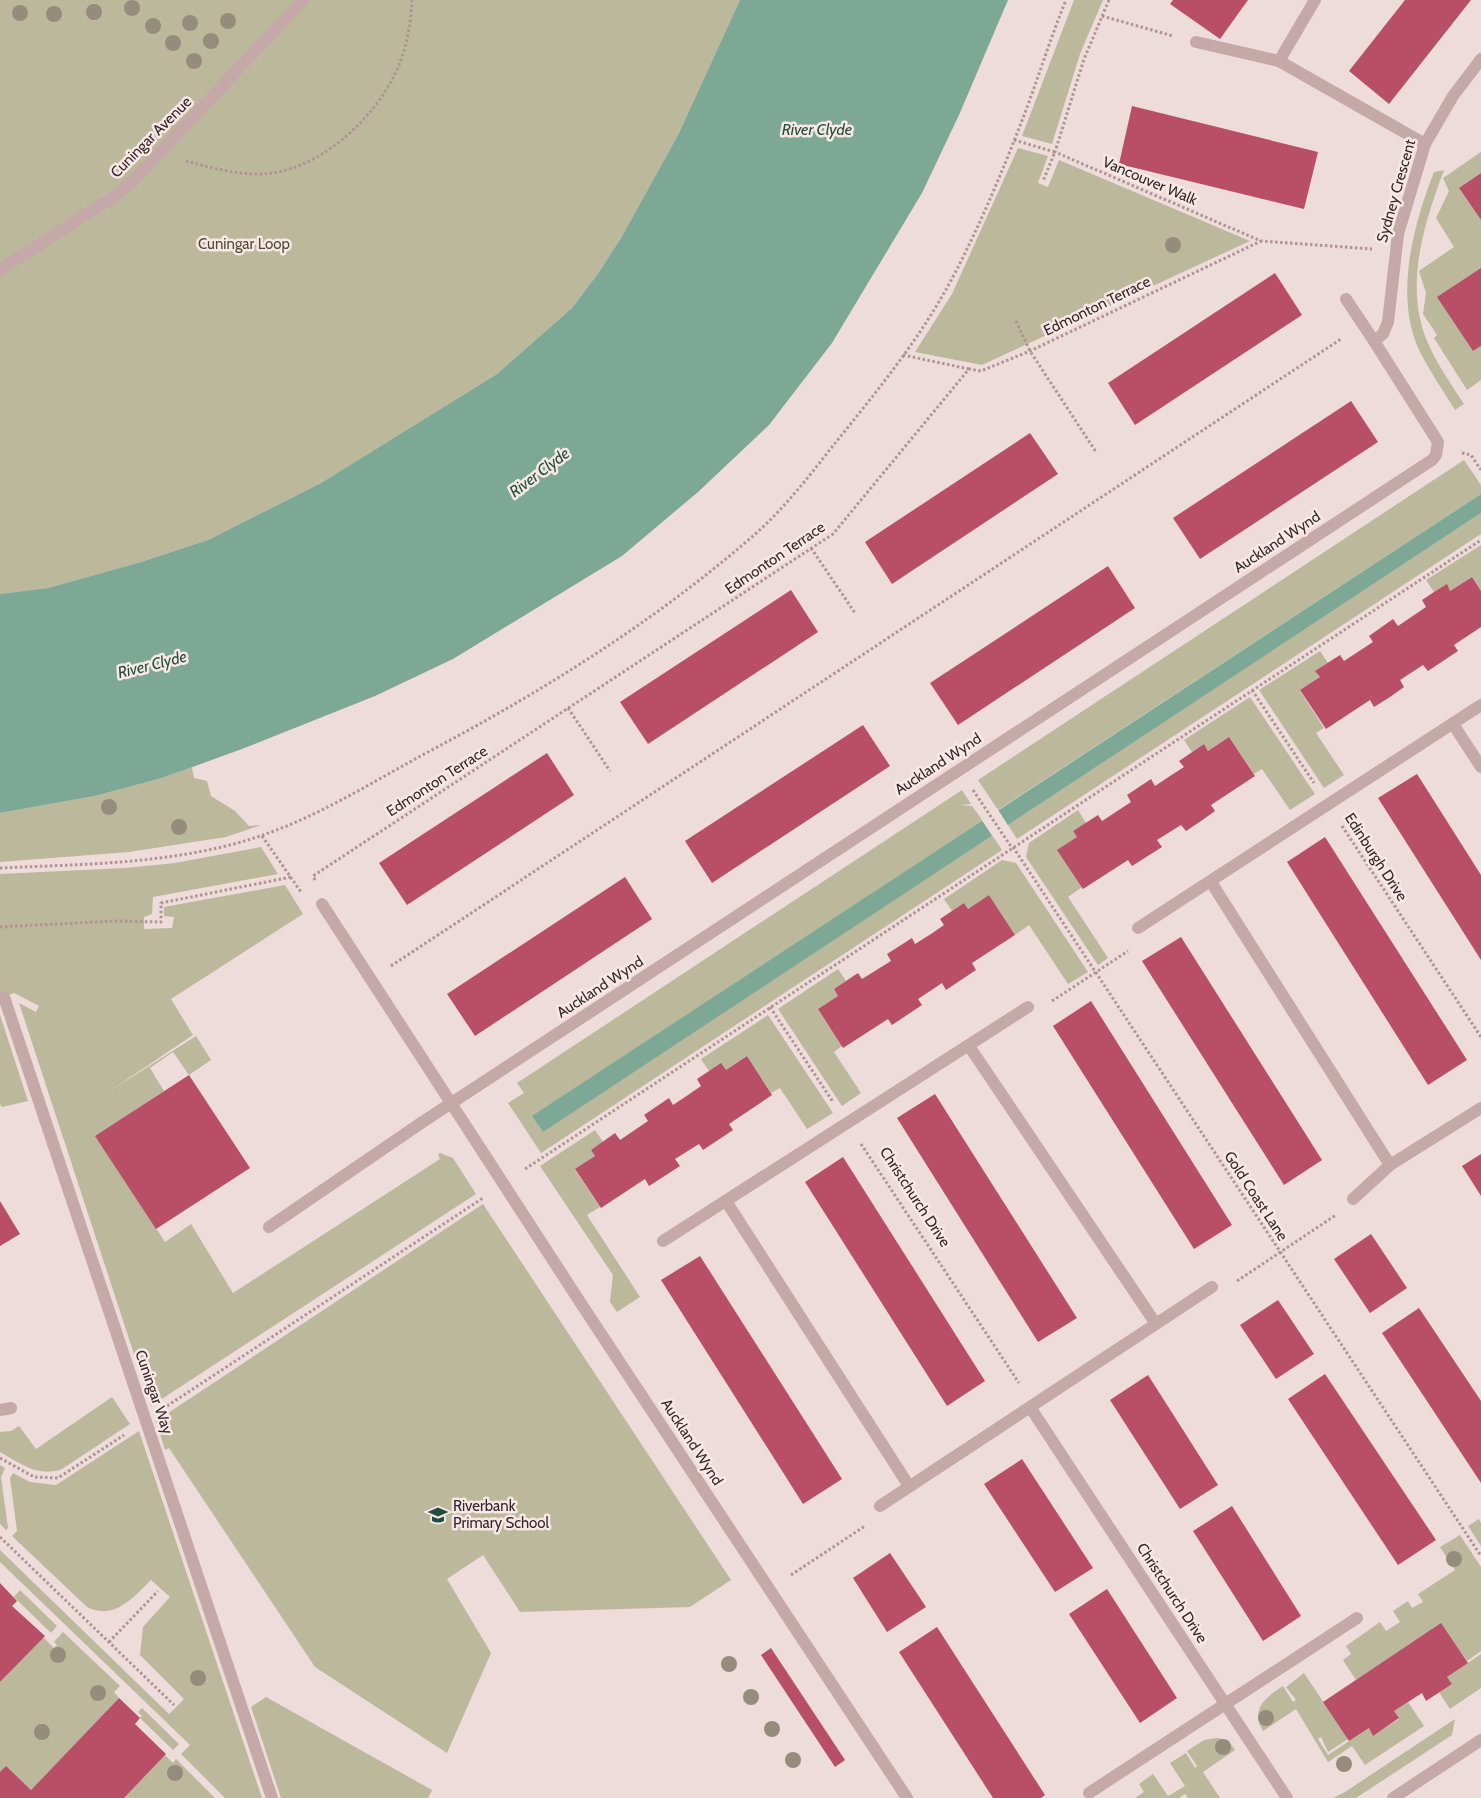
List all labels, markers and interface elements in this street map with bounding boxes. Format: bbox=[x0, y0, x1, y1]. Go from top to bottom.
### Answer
street label: Cuningar Avenue bbox=[107, 93, 195, 181]
water label: River Clyde bbox=[782, 120, 852, 139]
street label: Sydney Crescent bbox=[1373, 137, 1419, 245]
street label: Vancouver Walk bbox=[1100, 153, 1200, 209]
park label: Cuningar Loop bbox=[198, 235, 290, 253]
street label: Edmonton Terrace bbox=[1041, 272, 1154, 340]
water label: River Clyde bbox=[505, 444, 573, 501]
street label: Auckland Wynd bbox=[1230, 507, 1324, 577]
street label: Edmonton Terrace bbox=[722, 518, 829, 598]
water label: River Clyde bbox=[116, 647, 189, 682]
street label: Auckland Wynd bbox=[891, 729, 985, 799]
street label: Edmonton Terrace bbox=[383, 742, 491, 820]
street label: Edinburgh Drive bbox=[1341, 810, 1411, 905]
street label: Auckland Wynd bbox=[553, 952, 647, 1022]
street label: Christchurch Drive bbox=[876, 1144, 954, 1251]
street label: Gold Coast Lane bbox=[1220, 1148, 1292, 1244]
street label: Cuningar Way bbox=[131, 1348, 177, 1437]
street label: Auckland Wynd bbox=[657, 1395, 727, 1489]
place label: Riverbank Primary School bbox=[453, 1497, 550, 1532]
school or university icon: Riverbank Primary School bbox=[427, 1504, 449, 1526]
street label: Christchurch Drive bbox=[1133, 1540, 1211, 1647]

